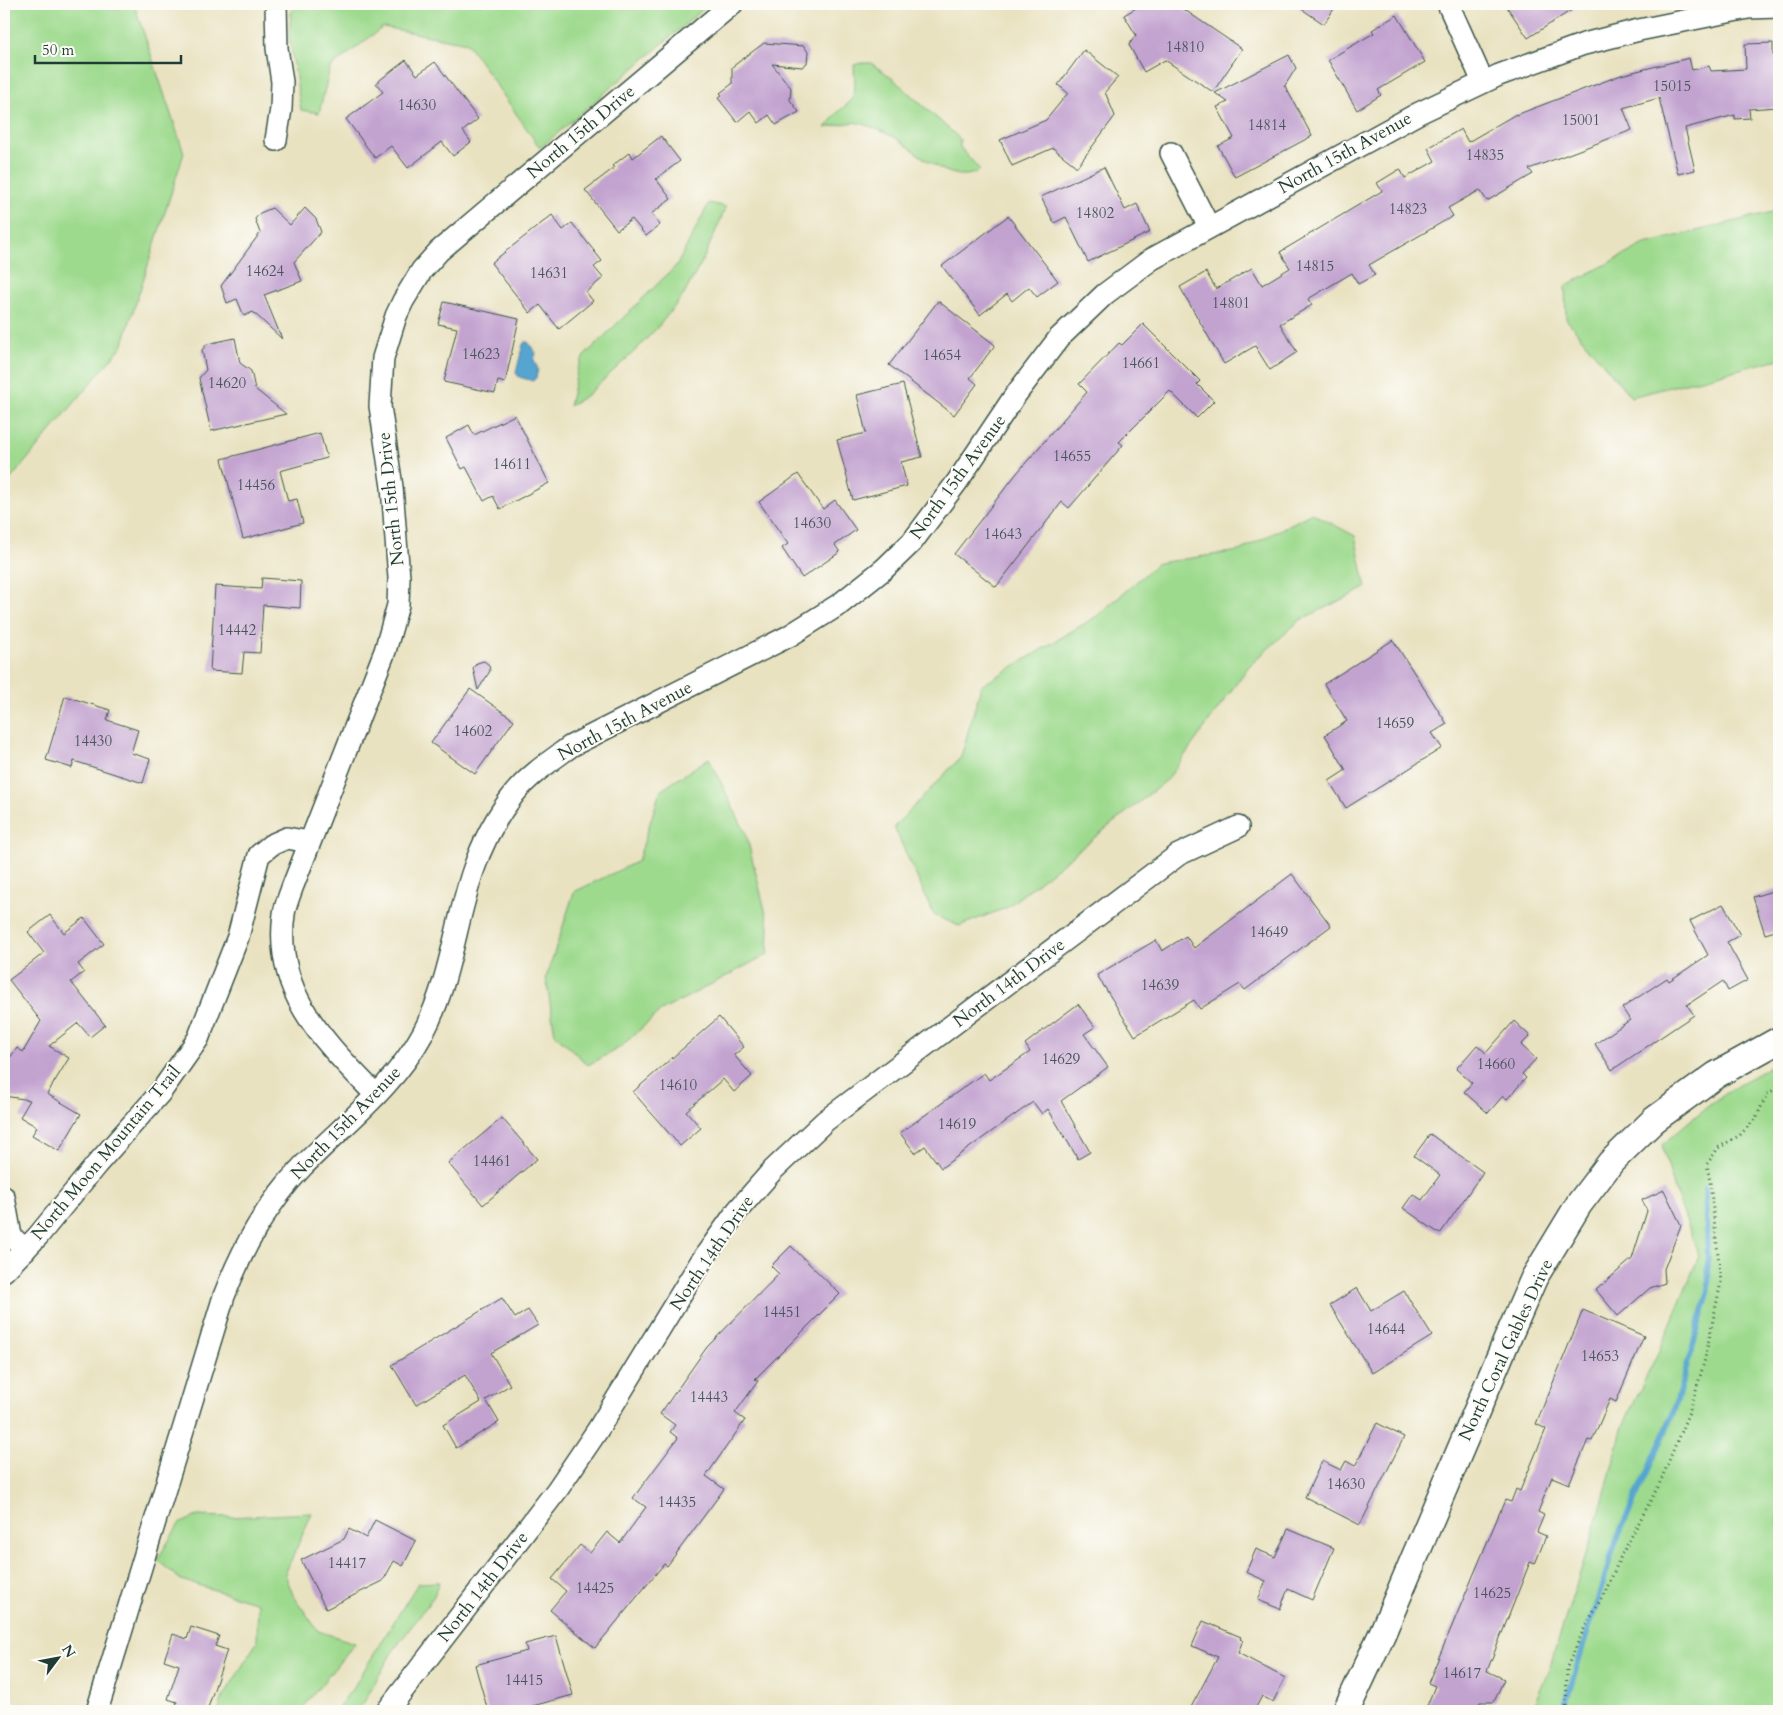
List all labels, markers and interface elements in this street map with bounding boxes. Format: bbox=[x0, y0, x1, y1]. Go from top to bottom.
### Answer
scale bar bbox=[35, 32, 181, 64]
house number: 14810 bbox=[1166, 37, 1205, 57]
text: 50 m bbox=[42, 40, 74, 60]
house number: 15015 bbox=[1653, 76, 1691, 96]
street label: North 15th Drive bbox=[521, 79, 641, 185]
house number: 14630 bbox=[398, 95, 437, 115]
street label: North 15th Avenue bbox=[1274, 106, 1416, 200]
house number: 15001 bbox=[1562, 110, 1600, 130]
house number: 14814 bbox=[1248, 115, 1287, 135]
house number: 14835 bbox=[1466, 145, 1504, 165]
house number: 14823 bbox=[1389, 199, 1427, 219]
house number: 14802 bbox=[1076, 203, 1115, 223]
house number: 14815 bbox=[1296, 256, 1334, 276]
house number: 14624 bbox=[246, 261, 285, 281]
house number: 14631 bbox=[530, 263, 568, 283]
house number: 14801 bbox=[1212, 293, 1250, 313]
house number: 14623 bbox=[462, 344, 500, 364]
house number: 14654 bbox=[923, 345, 962, 365]
house number: 14661 bbox=[1122, 353, 1160, 373]
house number: 14620 bbox=[208, 373, 247, 393]
street label: North 15th Avenue bbox=[904, 409, 1012, 545]
street label: North 15th Drive bbox=[372, 431, 410, 567]
house number: 14655 bbox=[1053, 446, 1091, 466]
house number: 14611 bbox=[493, 454, 531, 474]
house number: 14456 bbox=[237, 475, 276, 495]
house number: 14630 bbox=[793, 513, 832, 533]
house number: 14643 bbox=[984, 524, 1022, 544]
house number: 14442 bbox=[218, 620, 257, 640]
street label: North 15th Avenue bbox=[553, 675, 697, 767]
house number: 14659 bbox=[1376, 713, 1415, 733]
house number: 14602 bbox=[454, 721, 493, 741]
house number: 14430 bbox=[74, 731, 113, 751]
house number: 14649 bbox=[1250, 922, 1289, 942]
street label: North 14th Drive bbox=[948, 933, 1070, 1033]
house number: 14639 bbox=[1141, 975, 1180, 995]
house number: 14629 bbox=[1042, 1049, 1081, 1069]
house number: 14660 bbox=[1477, 1054, 1516, 1074]
street label: North Moon Mountain Trail bbox=[25, 1060, 187, 1246]
street label: North 15th Avenue bbox=[285, 1061, 407, 1185]
house number: 14610 bbox=[659, 1075, 698, 1095]
house number: 14619 bbox=[938, 1114, 977, 1134]
house number: 14461 bbox=[473, 1151, 511, 1171]
street label: North 14th Drive bbox=[664, 1190, 760, 1316]
street label: North Coral Gables Drive bbox=[1453, 1255, 1559, 1445]
house number: 14451 bbox=[763, 1302, 801, 1322]
house number: 14644 bbox=[1367, 1319, 1406, 1339]
house number: 14653 bbox=[1581, 1346, 1619, 1366]
house number: 14443 bbox=[690, 1387, 728, 1407]
house number: 14630 bbox=[1327, 1474, 1366, 1494]
house number: 14435 bbox=[658, 1492, 696, 1512]
street label: North 14th Drive bbox=[432, 1526, 534, 1648]
house number: 14417 bbox=[328, 1553, 367, 1573]
house number: 14425 bbox=[576, 1578, 614, 1598]
house number: 14625 bbox=[1473, 1583, 1511, 1603]
north arrow bbox=[32, 1632, 82, 1682]
text: N bbox=[57, 1641, 80, 1662]
house number: 14617 bbox=[1443, 1663, 1482, 1683]
house number: 14415 bbox=[505, 1670, 543, 1690]

